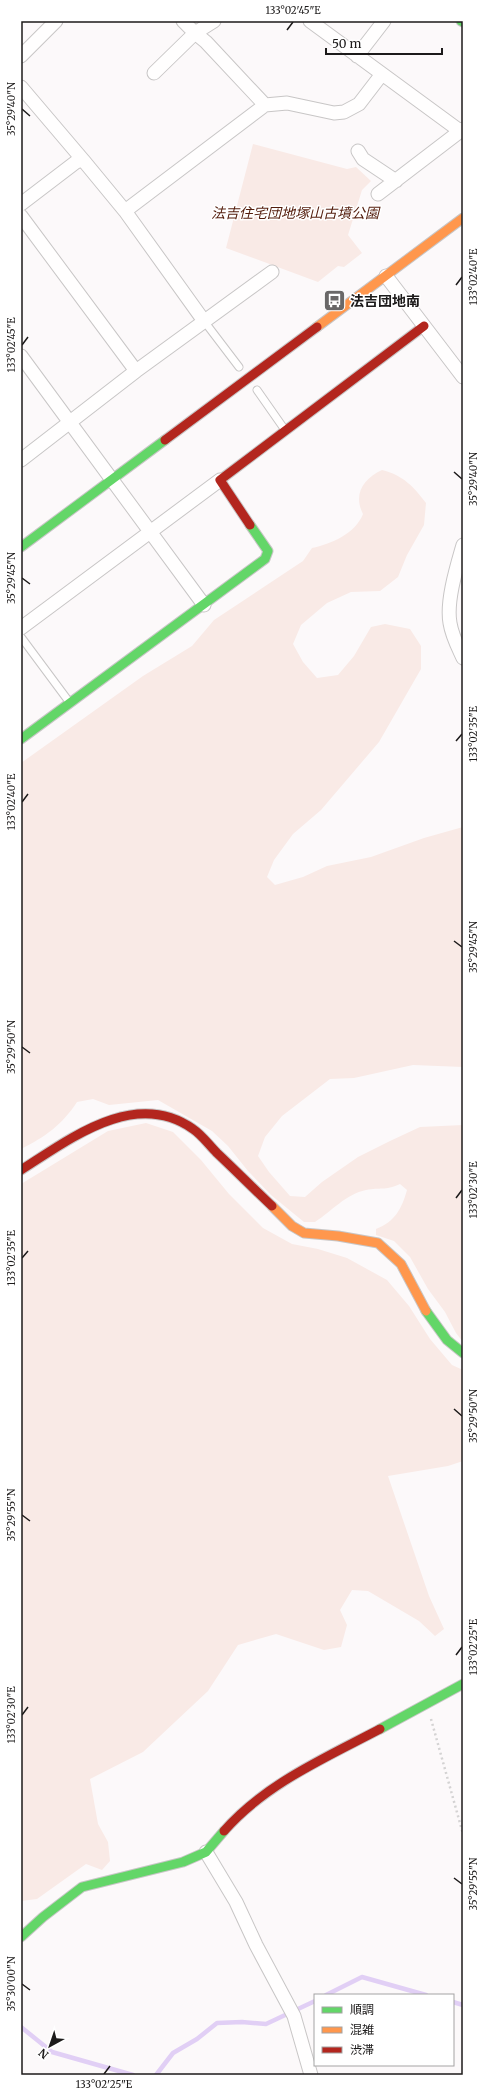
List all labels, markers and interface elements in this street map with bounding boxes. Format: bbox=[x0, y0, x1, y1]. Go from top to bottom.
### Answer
text: 133°02'45"E bbox=[265, 4, 321, 17]
scale bar bbox=[326, 30, 442, 56]
text: 50 m bbox=[332, 36, 361, 51]
text: 35°29'40"N bbox=[5, 82, 18, 136]
park label: 法吉住宅団地塚山古墳公園 bbox=[211, 204, 381, 222]
text: 133°02'40"E bbox=[467, 248, 480, 305]
bus stop icon: 法吉団地南 bbox=[322, 288, 348, 314]
place label: 法吉団地南 bbox=[350, 292, 420, 310]
text: 133°02'45"E bbox=[5, 317, 18, 373]
text: 35°29'40"N bbox=[467, 452, 480, 506]
text: 35°29'45"N bbox=[5, 552, 18, 604]
text: 133°02'35"E bbox=[467, 705, 480, 762]
text: 133°02'40"E bbox=[5, 773, 18, 830]
text: 35°29'45"N bbox=[467, 921, 480, 973]
text: 35°29'50"N bbox=[5, 1020, 18, 1074]
text: 133°02'30"E bbox=[467, 1161, 480, 1219]
text: 133°02'35"E bbox=[5, 1229, 18, 1286]
text: 35°29'50"N bbox=[467, 1389, 480, 1443]
text: 35°29'55"N bbox=[5, 1488, 18, 1541]
text: 133°02'25"E bbox=[467, 1618, 480, 1675]
text: 133°02'30"E bbox=[5, 1686, 18, 1744]
text: 35°29'55"N bbox=[467, 1857, 480, 1910]
text: 35°30'00"N bbox=[5, 1956, 18, 2012]
legend bbox=[314, 1994, 454, 2066]
text: 順調 bbox=[350, 2002, 374, 2017]
text: 混雑 bbox=[350, 2022, 374, 2037]
north arrow bbox=[30, 2026, 70, 2066]
text: 渋滞 bbox=[350, 2042, 374, 2057]
text: N bbox=[36, 2045, 51, 2062]
text: 133°02'25"E bbox=[76, 2078, 133, 2091]

